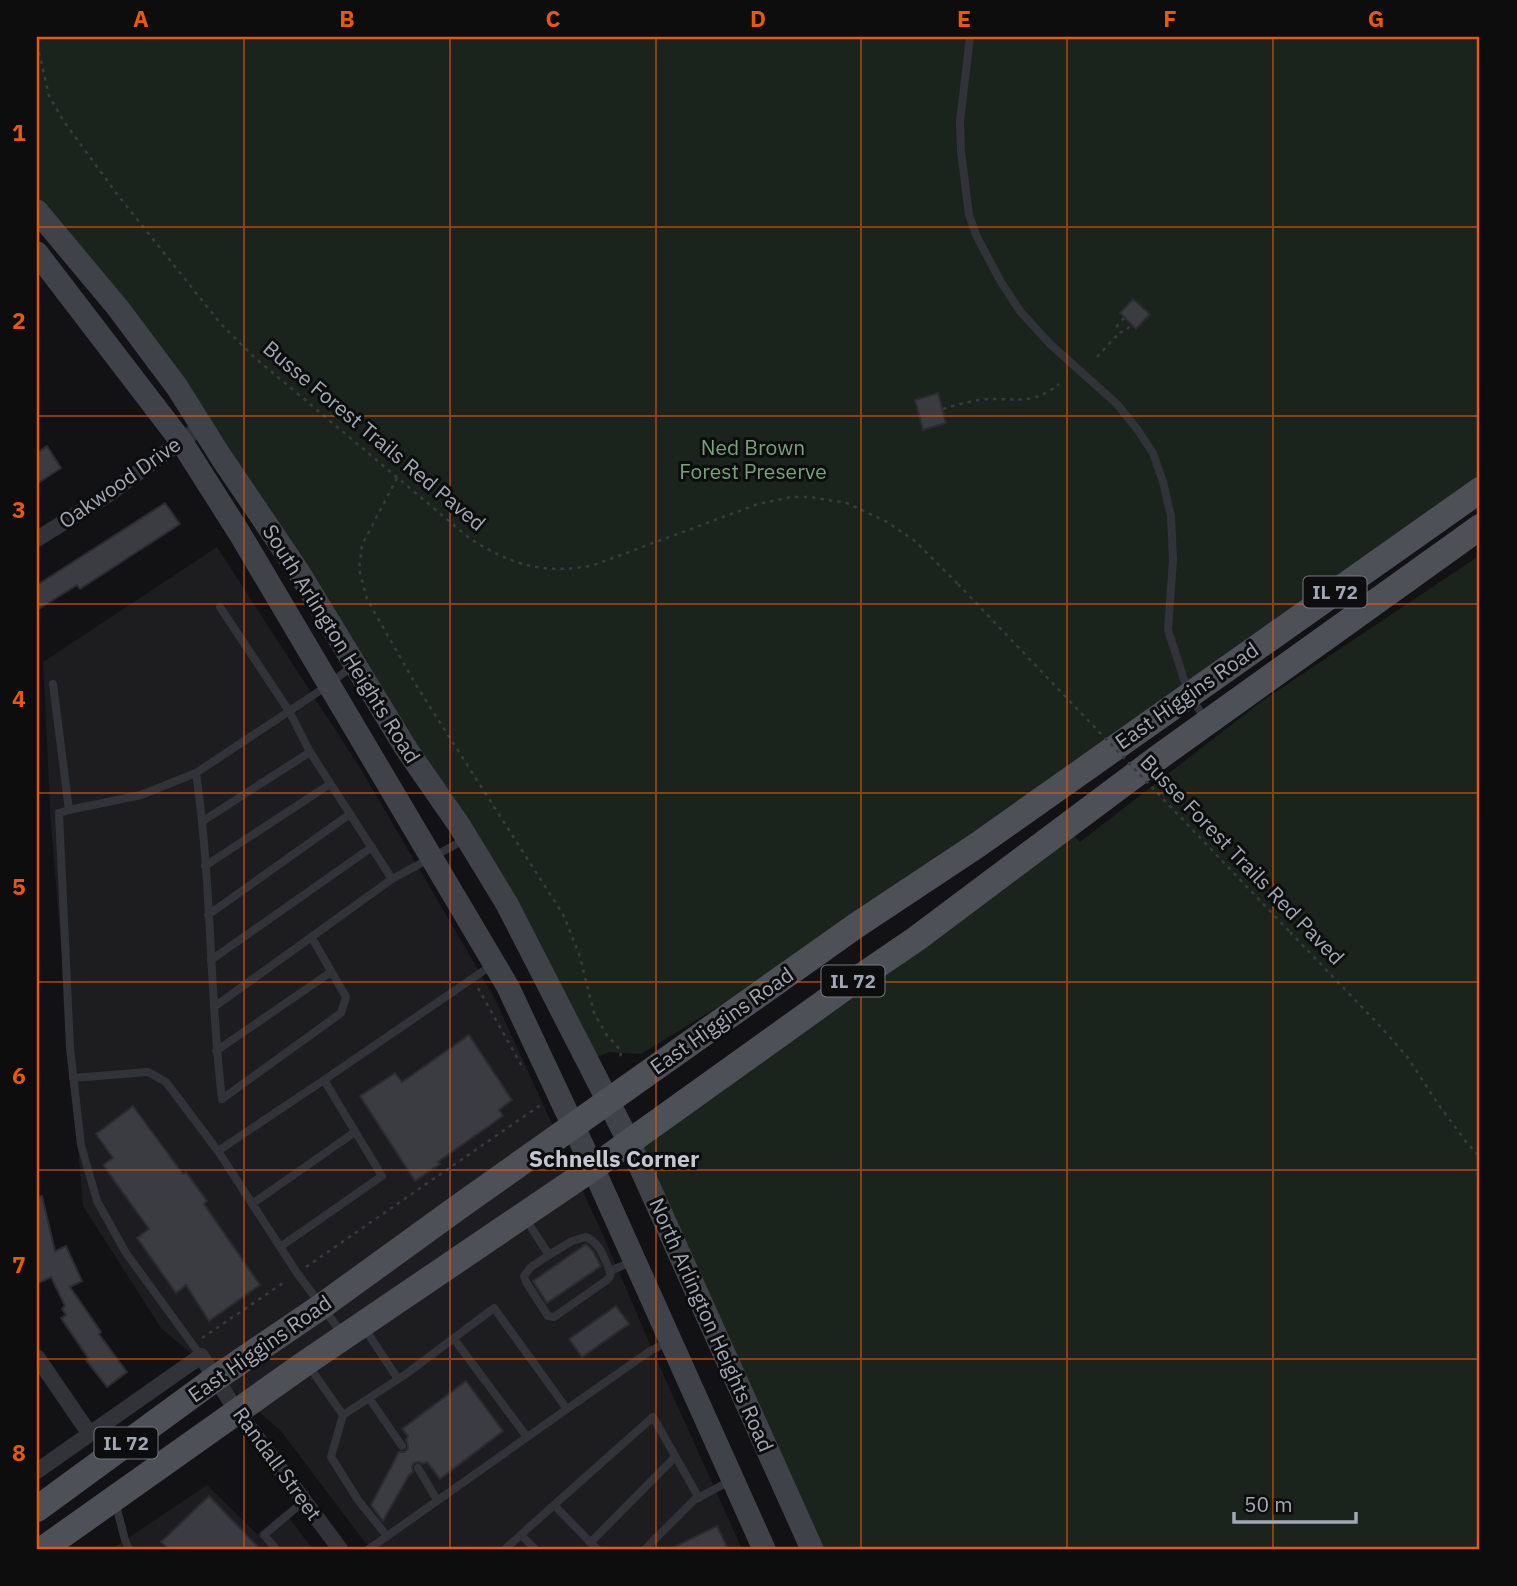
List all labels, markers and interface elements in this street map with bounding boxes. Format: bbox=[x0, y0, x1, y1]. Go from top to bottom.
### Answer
text: A bbox=[133, 3, 149, 33]
text: B bbox=[339, 3, 355, 33]
text: C bbox=[546, 3, 561, 33]
text: D bbox=[750, 3, 766, 33]
text: E bbox=[957, 3, 971, 33]
text: F bbox=[1163, 3, 1177, 33]
text: G bbox=[1368, 3, 1384, 33]
text: 1 bbox=[12, 117, 26, 147]
text: 2 bbox=[12, 305, 26, 335]
street label: Busse Forest Trails Red Paved bbox=[258, 334, 492, 537]
street label: Oakwood Drive bbox=[53, 430, 186, 535]
park label: Ned Brown Forest Preserve bbox=[679, 433, 827, 485]
text: 3 bbox=[12, 494, 26, 524]
street label: South Arlington Heights Road bbox=[257, 519, 427, 768]
road number: IL 72 bbox=[1304, 576, 1366, 608]
street label: East Higgins Road bbox=[1109, 635, 1264, 755]
text: 4 bbox=[12, 683, 26, 713]
street label: Busse Forest Trails Red Paved bbox=[1135, 748, 1351, 971]
text: 5 bbox=[12, 871, 26, 901]
street label: East Higgins Road bbox=[644, 960, 799, 1080]
road number: IL 72 bbox=[822, 965, 884, 996]
text: 6 bbox=[12, 1060, 26, 1090]
district label: Schnells Corner bbox=[529, 1143, 699, 1173]
street label: North Arlington Heights Road bbox=[643, 1193, 781, 1456]
text: 7 bbox=[12, 1249, 26, 1279]
street label: East Higgins Road bbox=[182, 1288, 337, 1408]
street label: Randall Street bbox=[227, 1401, 328, 1526]
road number: IL 72 bbox=[94, 1428, 158, 1458]
text: 8 bbox=[12, 1437, 26, 1467]
scale bar bbox=[1234, 1481, 1356, 1525]
text: 50 m bbox=[1244, 1490, 1293, 1518]

